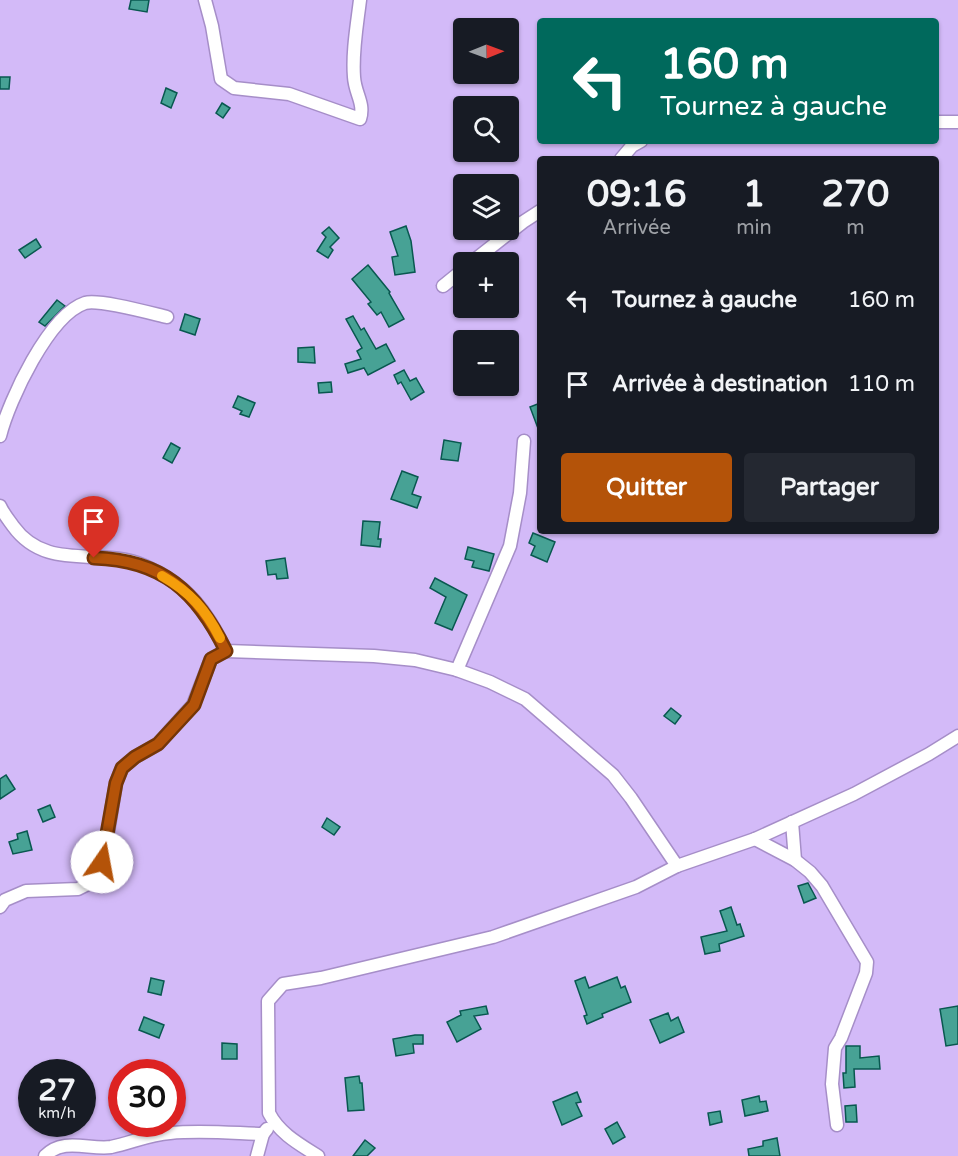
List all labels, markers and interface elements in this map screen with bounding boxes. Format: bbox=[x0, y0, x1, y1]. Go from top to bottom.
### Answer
north arrow bbox=[453, 18, 519, 84]
map controls bbox=[453, 18, 519, 396]
text: 160 m bbox=[660, 39, 789, 90]
icon: left bbox=[561, 42, 639, 120]
text: Tournez à gauche bbox=[660, 90, 887, 123]
button: search bbox=[453, 96, 519, 162]
text: 09:16 bbox=[587, 173, 687, 216]
text: 1 bbox=[743, 173, 765, 216]
text: 270 bbox=[821, 173, 889, 216]
button: layers bbox=[453, 174, 519, 240]
text: Arrivée bbox=[603, 216, 671, 240]
text: min bbox=[736, 216, 772, 240]
text: m bbox=[846, 216, 865, 240]
button: + bbox=[453, 252, 519, 318]
icon: left bbox=[561, 284, 594, 317]
text: Tournez à gauche bbox=[612, 287, 797, 313]
text: 160 m bbox=[848, 287, 915, 313]
button: − bbox=[453, 330, 519, 396]
icon: arrive bbox=[561, 368, 594, 401]
text: Arrivée à destination bbox=[612, 371, 828, 397]
text: 110 m bbox=[848, 371, 915, 397]
button: Quitter bbox=[561, 453, 732, 522]
button: Partager bbox=[744, 453, 915, 522]
pin bbox=[68, 496, 119, 558]
icon: arrive bbox=[77, 505, 110, 538]
position arrow bbox=[70, 830, 134, 894]
speed limit sign: 30 bbox=[108, 1059, 186, 1137]
text: 27 bbox=[38, 1072, 76, 1109]
text: km/h bbox=[38, 1104, 76, 1122]

